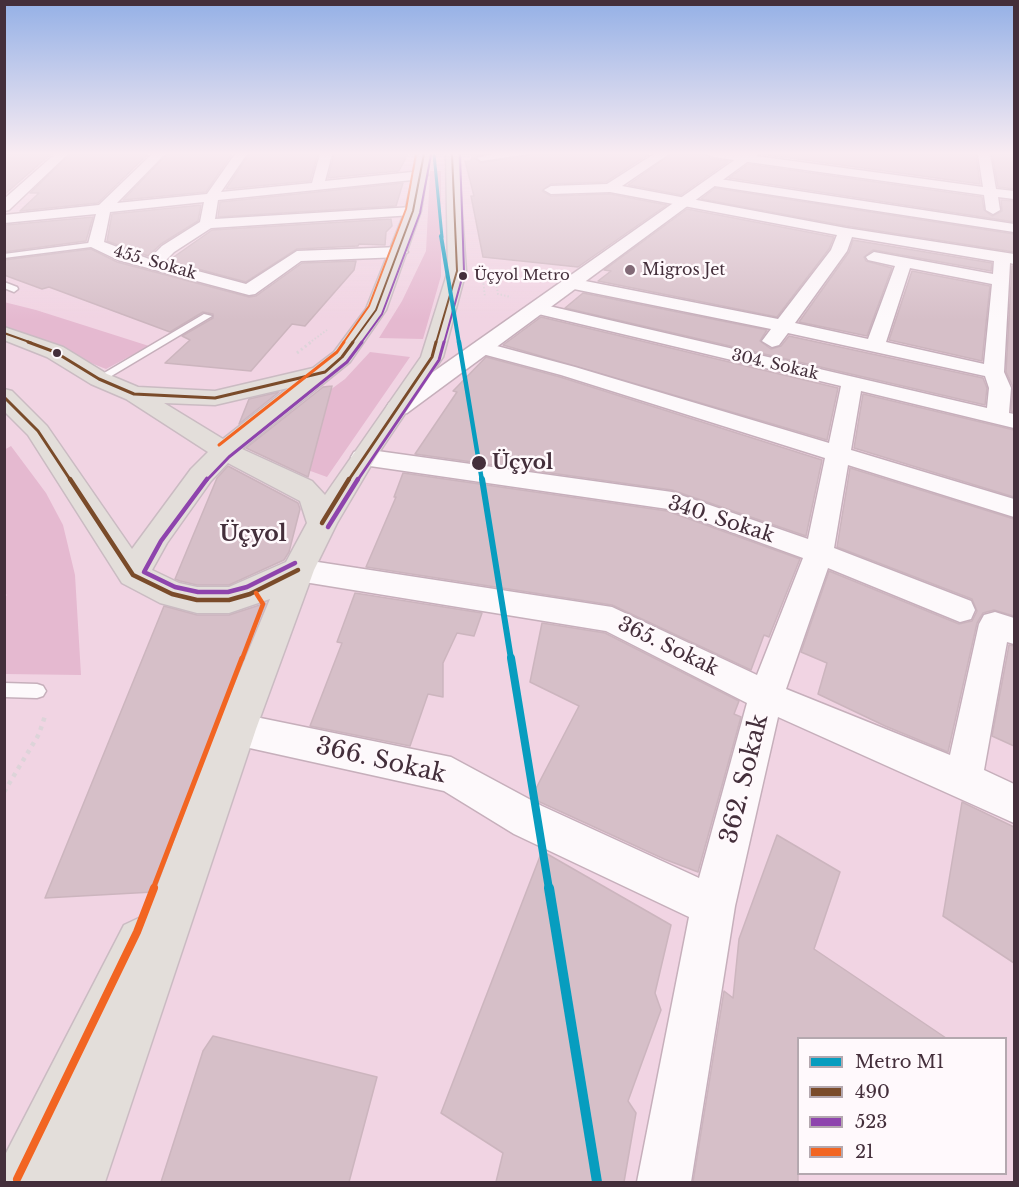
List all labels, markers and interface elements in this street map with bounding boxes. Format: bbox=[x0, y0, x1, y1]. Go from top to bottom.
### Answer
street label: 455. Sokak bbox=[111, 242, 199, 284]
place label: Migros Jet bbox=[642, 260, 725, 280]
marker: Migros Jet bbox=[623, 263, 637, 277]
place label: Üçyol Metro bbox=[474, 267, 570, 285]
marker: Üçyol Metro bbox=[457, 270, 469, 282]
street label: 304. Sokak bbox=[730, 346, 820, 384]
unlabelled marker bbox=[51, 347, 63, 359]
place label: Üçyol bbox=[492, 451, 553, 475]
marker: Üçyol bbox=[470, 454, 488, 472]
street label: 340. Sokak bbox=[665, 491, 777, 549]
district label: Üçyol bbox=[219, 522, 287, 548]
street label: 365. Sokak bbox=[614, 612, 722, 682]
street label: 362. Sokak bbox=[715, 711, 775, 847]
street label: 366. Sokak bbox=[313, 732, 449, 790]
legend bbox=[797, 1037, 1007, 1175]
text: Metro M1 bbox=[855, 1051, 944, 1073]
text: 490 bbox=[855, 1081, 890, 1103]
text: 523 bbox=[855, 1111, 887, 1133]
text: 21 bbox=[855, 1141, 874, 1163]

